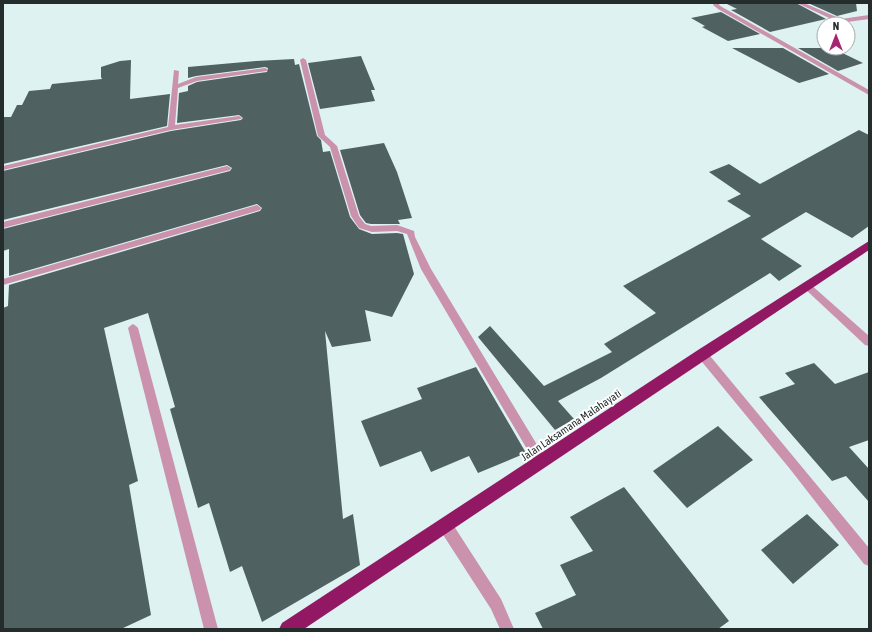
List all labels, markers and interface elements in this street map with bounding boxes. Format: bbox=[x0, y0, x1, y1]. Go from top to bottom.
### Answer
north arrow bbox=[816, 16, 856, 56]
text: N bbox=[833, 20, 839, 32]
street label: Jalan Laksamana Malahayati bbox=[519, 387, 623, 463]

